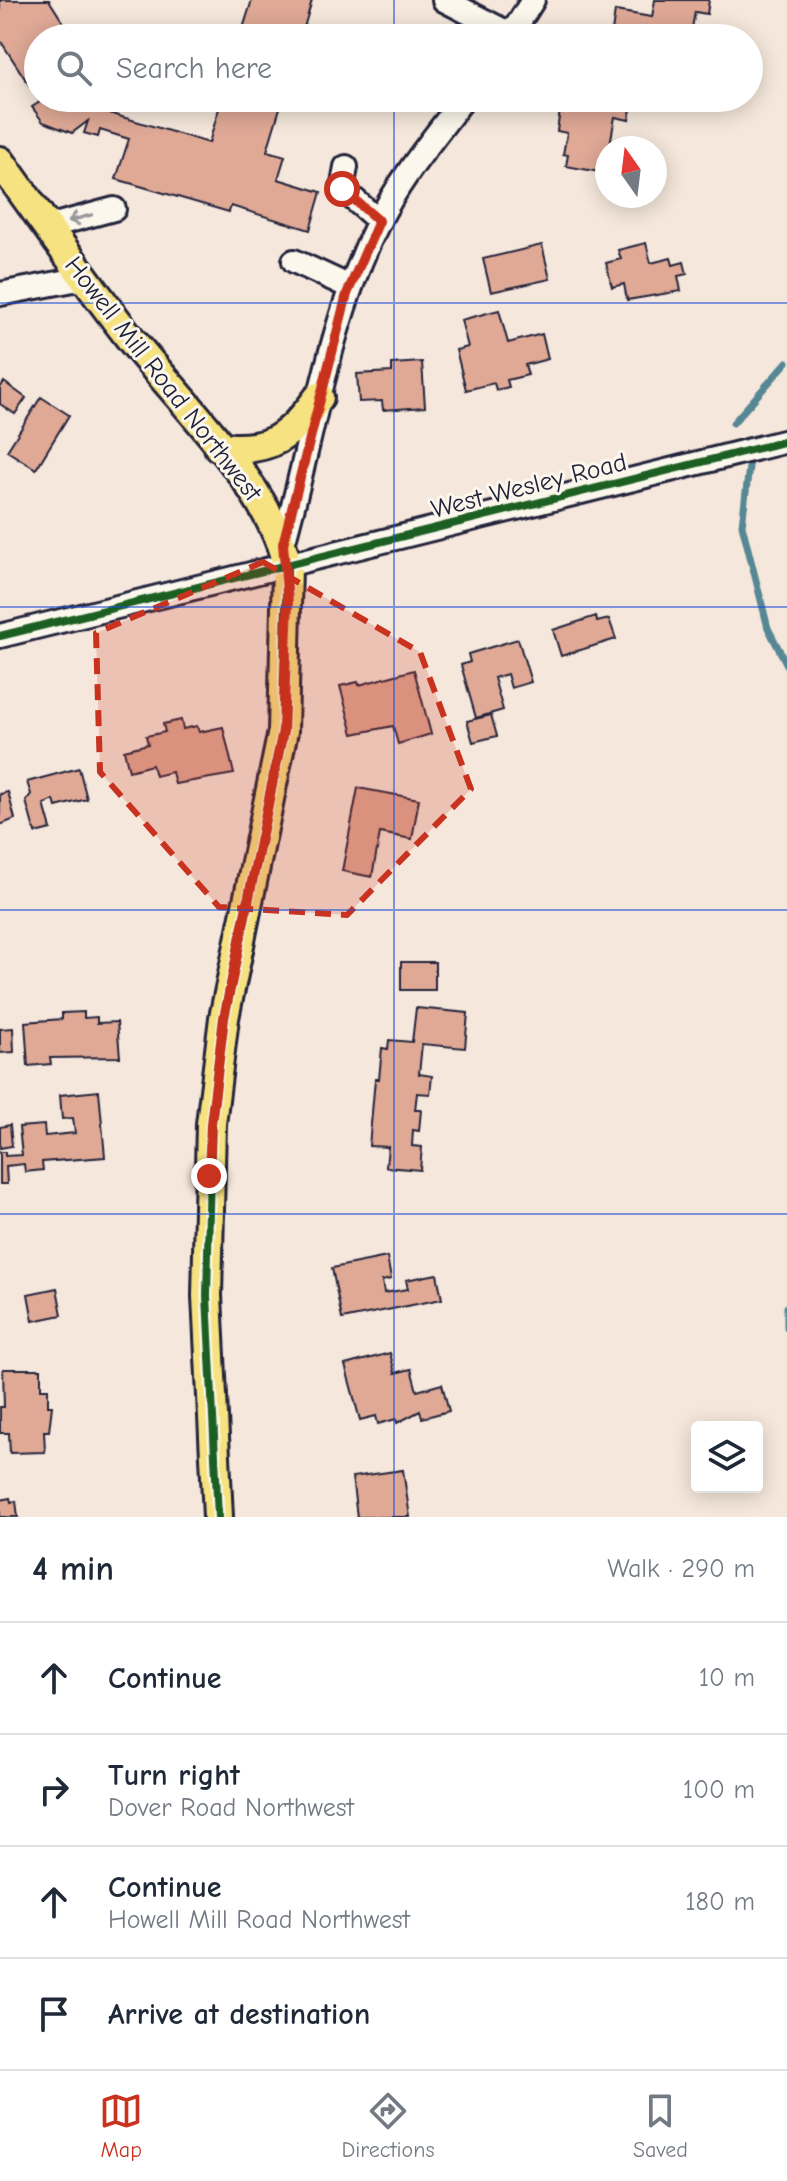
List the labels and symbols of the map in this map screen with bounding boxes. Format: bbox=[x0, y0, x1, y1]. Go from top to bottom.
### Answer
north arrow bbox=[595, 136, 667, 208]
route start bbox=[324, 171, 360, 207]
one-way arrow bbox=[68, 211, 94, 226]
street label: Howell Mill Road Northwest bbox=[58, 251, 269, 508]
street label: West Wesley Road bbox=[428, 447, 630, 525]
route end bbox=[191, 1158, 227, 1194]

